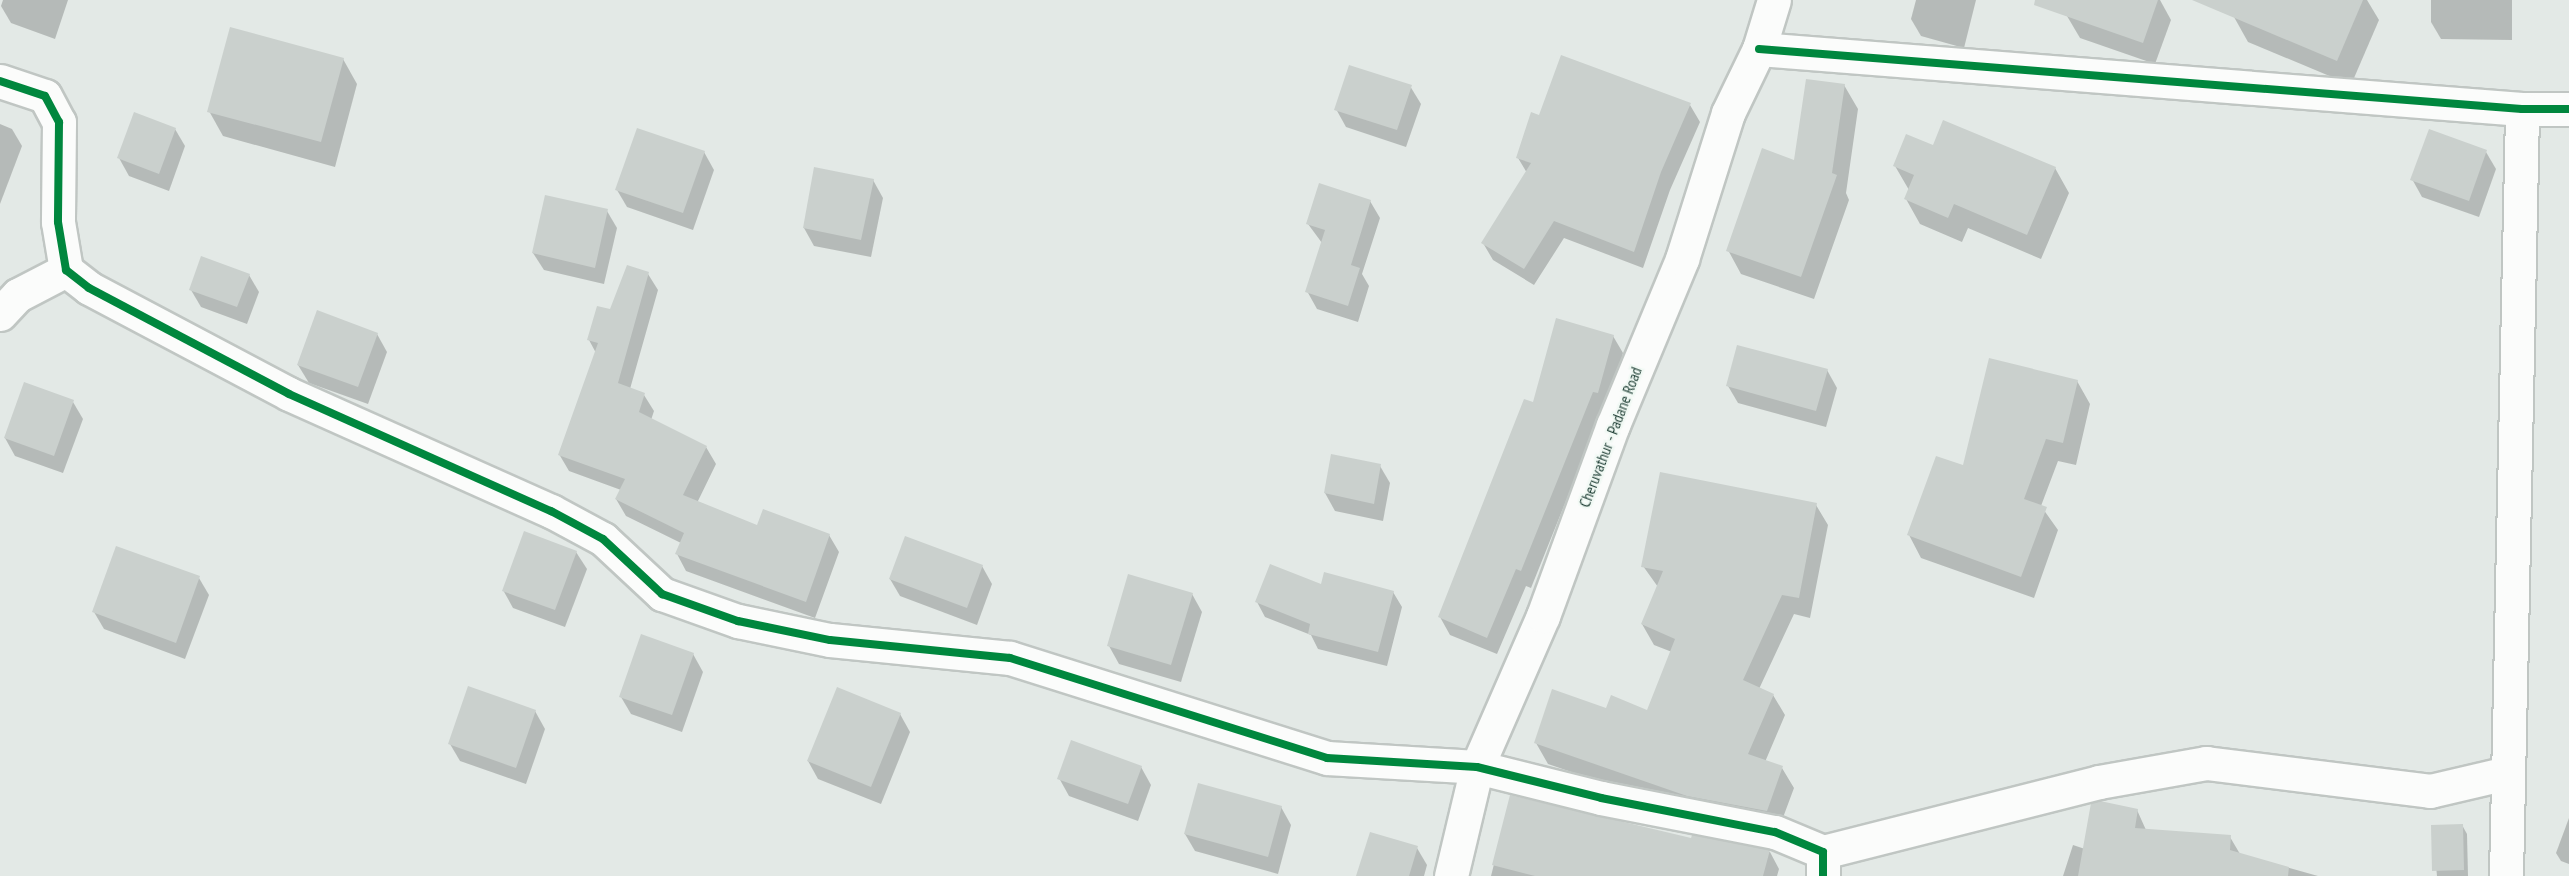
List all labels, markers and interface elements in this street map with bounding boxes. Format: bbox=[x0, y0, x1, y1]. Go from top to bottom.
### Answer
street label: Cheruvathur - Padane Road bbox=[1574, 364, 1646, 510]

